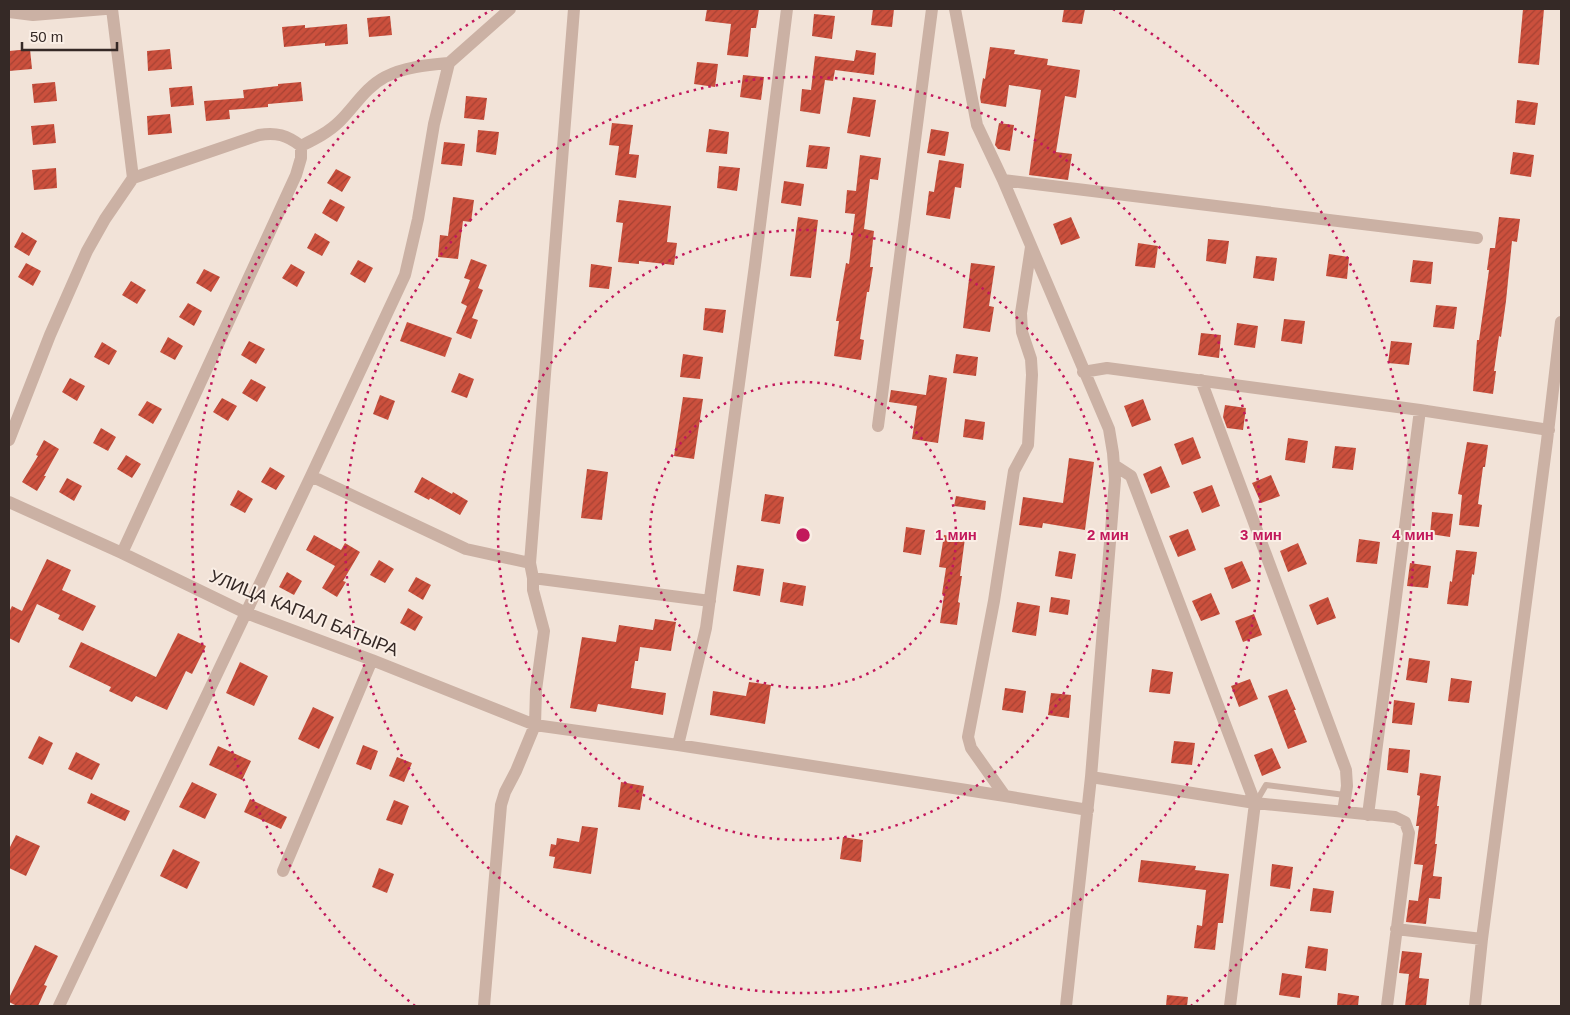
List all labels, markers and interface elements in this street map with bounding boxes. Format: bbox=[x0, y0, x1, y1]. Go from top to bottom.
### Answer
scale bar bbox=[22, 20, 118, 52]
text: 50 m bbox=[30, 28, 63, 45]
centre of rings bbox=[794, 526, 812, 544]
text: 1 мин bbox=[935, 526, 977, 543]
text: 2 мин bbox=[1087, 526, 1129, 543]
text: 3 мин bbox=[1240, 526, 1282, 543]
text: 4 мин bbox=[1392, 526, 1434, 543]
street label: УЛИЦА КАПАЛ БАТЫРА bbox=[207, 566, 401, 660]

